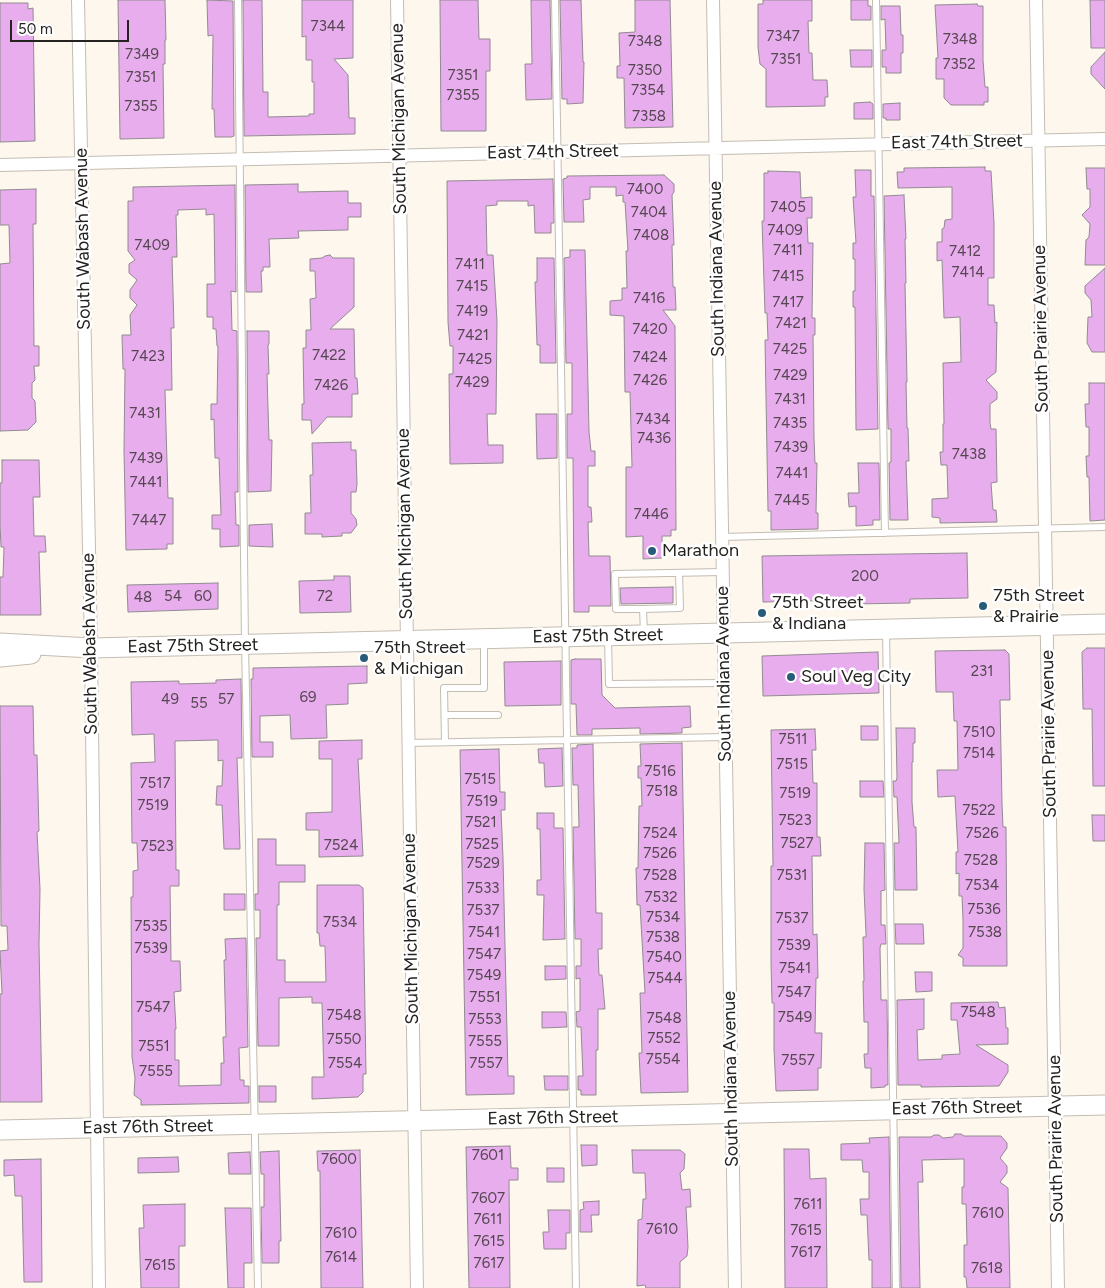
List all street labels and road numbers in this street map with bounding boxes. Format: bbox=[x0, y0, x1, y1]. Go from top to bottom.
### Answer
street label: South Michigan Avenue bbox=[387, 23, 411, 215]
street label: East 74th Street bbox=[891, 130, 1023, 154]
street label: East 74th Street bbox=[487, 140, 619, 164]
street label: South Wabash Avenue bbox=[71, 148, 95, 330]
street label: South Indiana Avenue bbox=[705, 181, 729, 357]
street label: South Prairie Avenue bbox=[1029, 245, 1053, 413]
street label: South Michigan Avenue bbox=[393, 428, 417, 620]
street label: South Wabash Avenue bbox=[78, 553, 102, 735]
street label: South Indiana Avenue bbox=[712, 586, 736, 762]
street label: East 75th Street bbox=[532, 624, 664, 648]
street label: East 75th Street bbox=[127, 634, 259, 658]
street label: South Prairie Avenue bbox=[1037, 650, 1061, 818]
street label: South Michigan Avenue bbox=[399, 833, 423, 1025]
street label: South Indiana Avenue bbox=[719, 991, 743, 1167]
street label: South Prairie Avenue bbox=[1044, 1055, 1068, 1223]
street label: East 76th Street bbox=[891, 1096, 1023, 1120]
street label: East 76th Street bbox=[487, 1106, 619, 1130]
street label: East 76th Street bbox=[82, 1115, 214, 1139]

